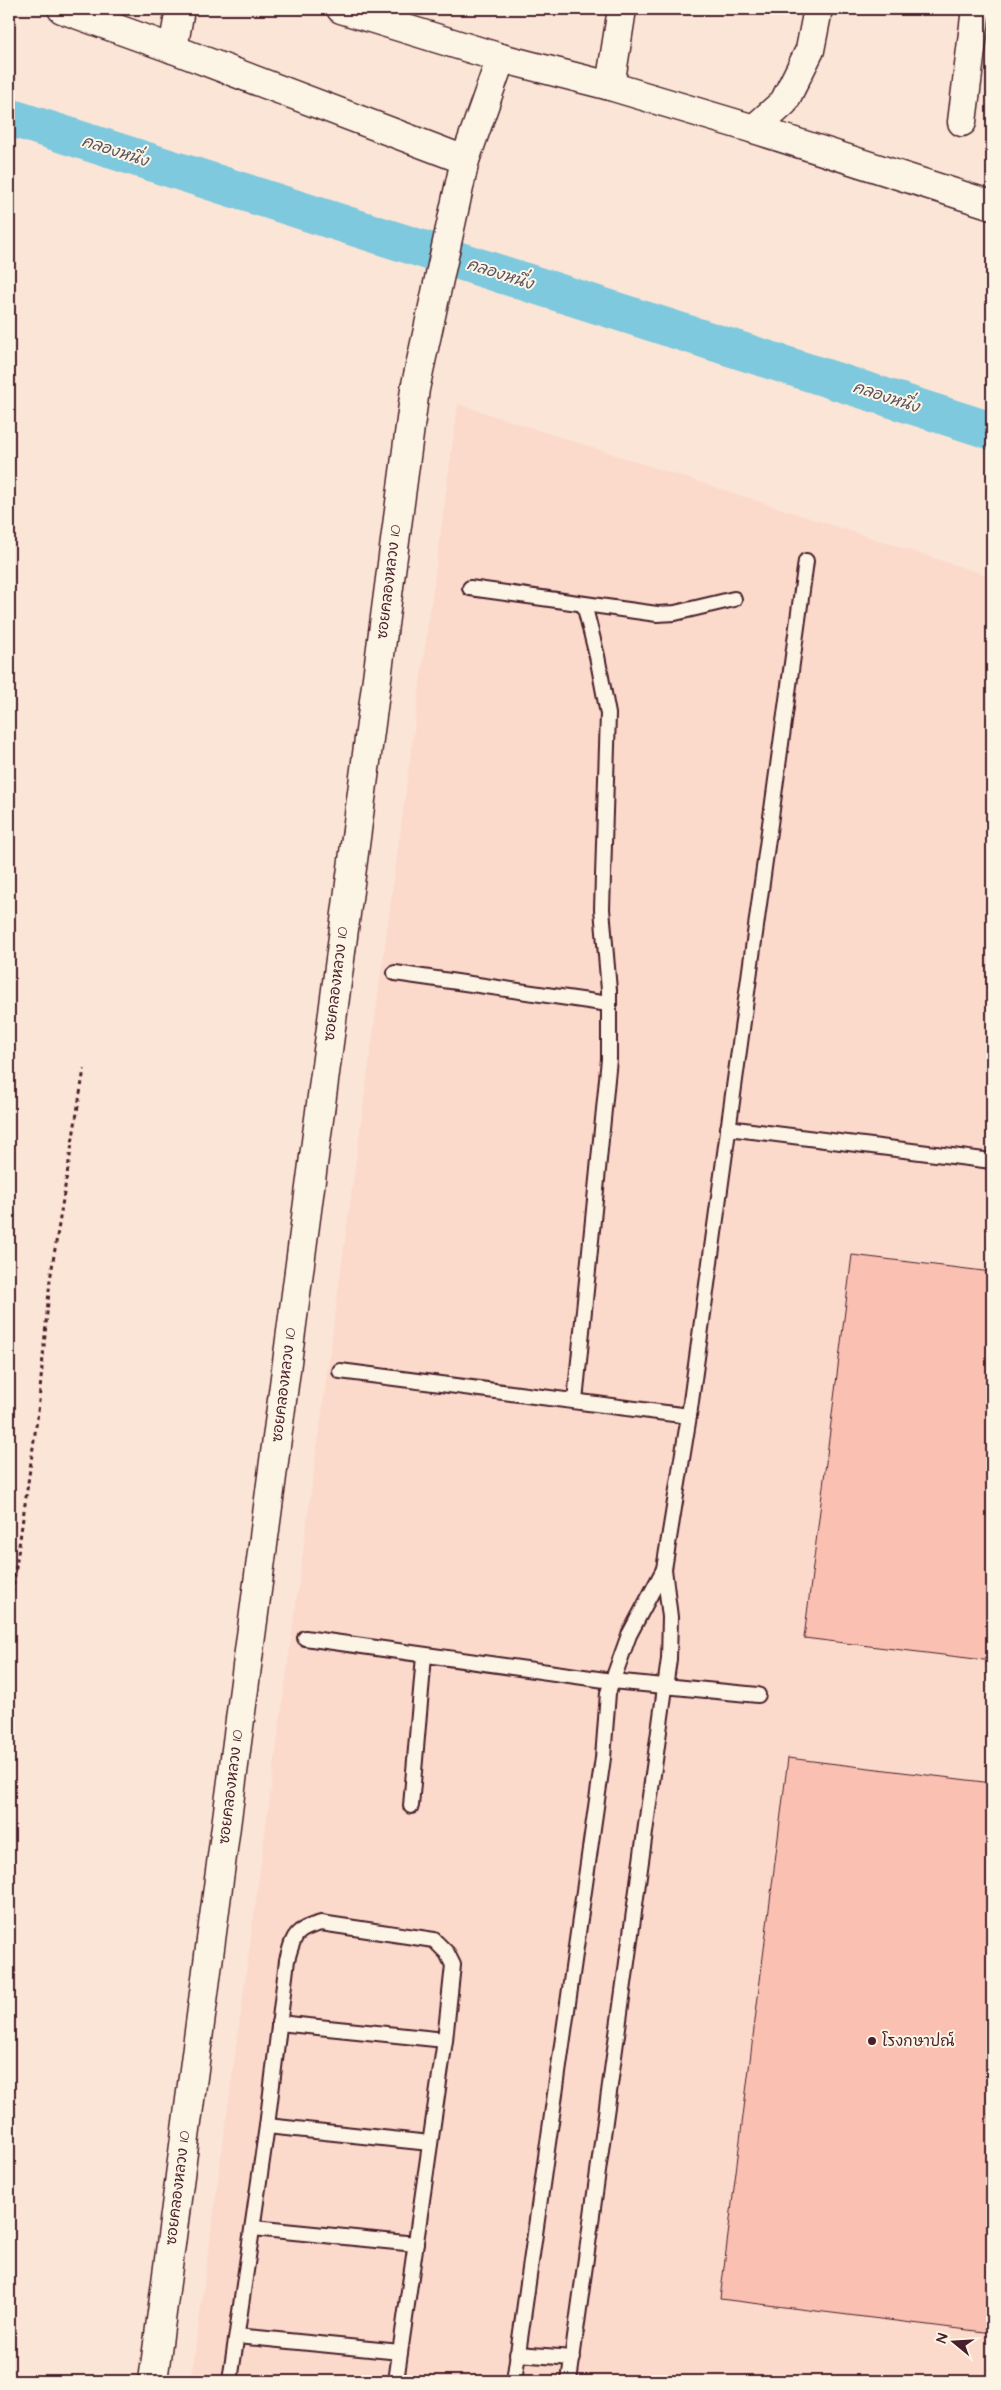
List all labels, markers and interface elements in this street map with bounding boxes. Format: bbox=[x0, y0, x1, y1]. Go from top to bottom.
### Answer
water label: คลองหนึ่ง bbox=[79, 127, 153, 172]
water label: คลองหนึ่ง bbox=[464, 250, 538, 295]
water label: คลองหนึ่ง bbox=[850, 373, 924, 418]
street label: ซอยคลองหลวง 10 bbox=[372, 523, 407, 640]
street label: ซอยคลองหลวง 10 bbox=[319, 925, 354, 1042]
street label: ซอยคลองหลวง 10 bbox=[267, 1326, 302, 1443]
street label: ซอยคลองหลวง 10 bbox=[214, 1728, 249, 1845]
place label: โรงกษาปณ์ bbox=[882, 2031, 954, 2052]
marker: โรงกษาปณ์ bbox=[866, 2035, 878, 2047]
street label: ซอยคลองหลวง 10 bbox=[161, 2129, 196, 2246]
north arrow bbox=[928, 2318, 978, 2368]
text: N bbox=[932, 2331, 954, 2346]

